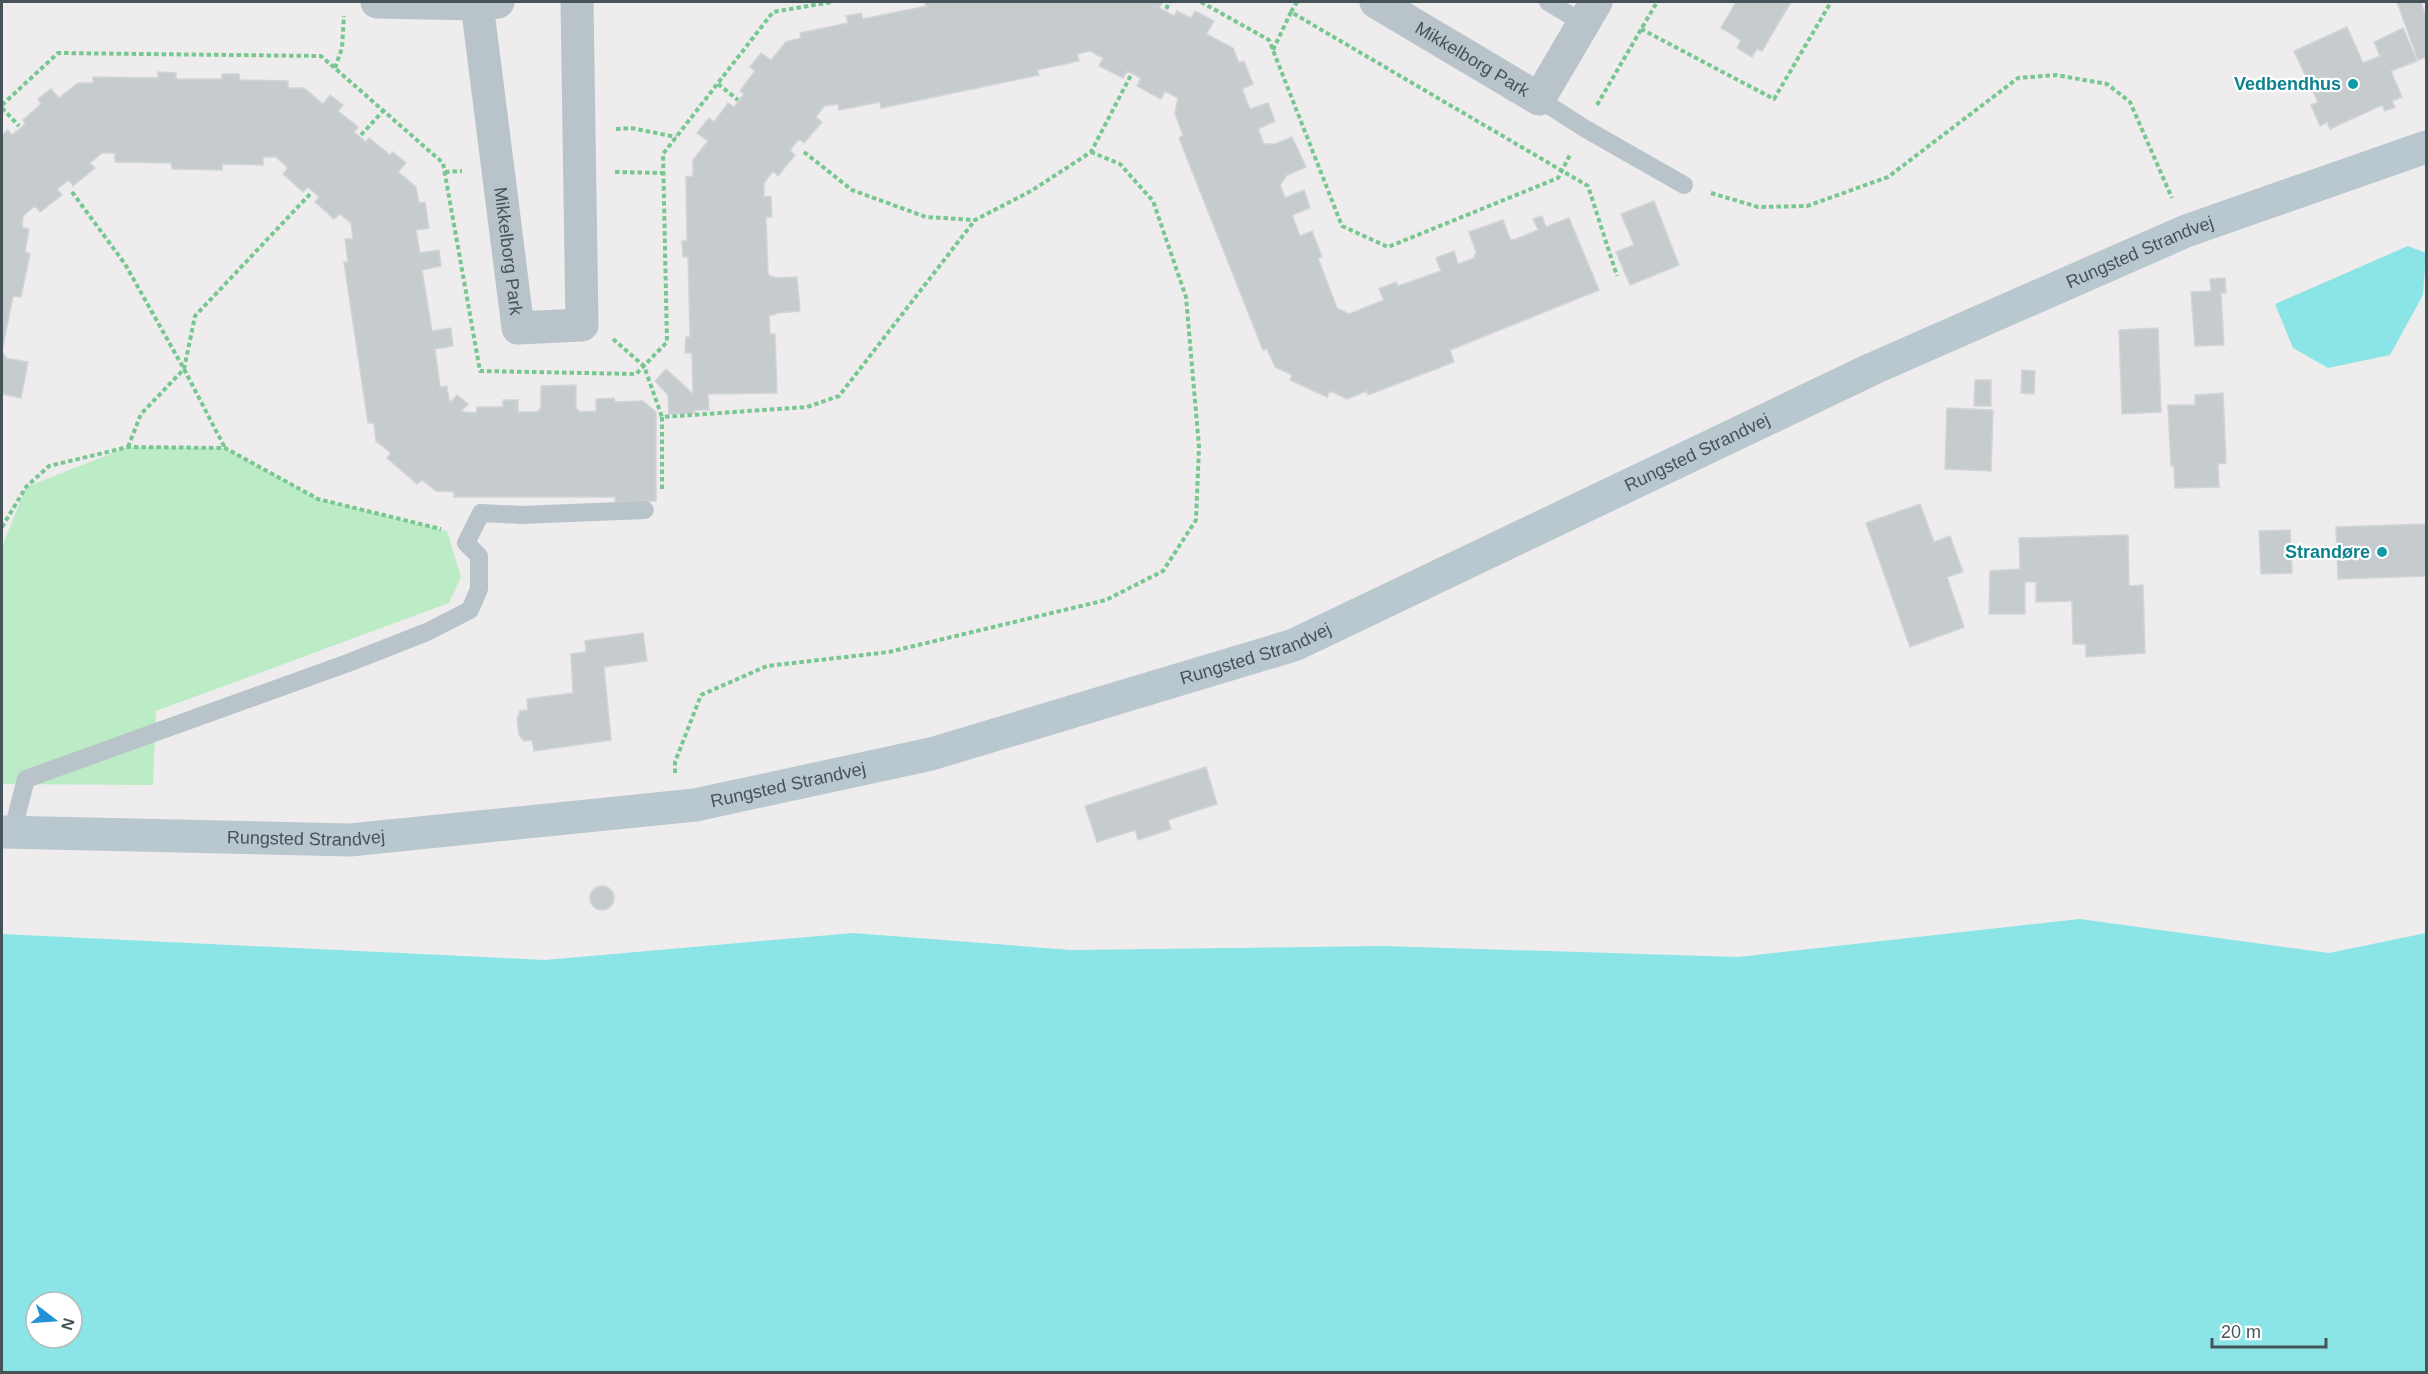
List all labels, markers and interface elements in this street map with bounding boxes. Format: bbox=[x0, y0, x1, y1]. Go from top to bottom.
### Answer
street label: Mikkelborg Park bbox=[1412, 18, 1534, 101]
place label: Vedbendhus bbox=[2234, 74, 2341, 94]
marker: Vedbendhus bbox=[2346, 77, 2360, 91]
street label: Mikkelborg Park bbox=[490, 186, 526, 317]
street label: Rungsted Strandvej bbox=[2063, 212, 2216, 292]
street label: Rungsted Strandvej bbox=[1621, 409, 1773, 496]
place label: Strandøre bbox=[2285, 542, 2370, 562]
marker: Strandøre bbox=[2375, 545, 2389, 559]
street label: Rungsted Strandvej bbox=[1178, 619, 1334, 689]
street label: Rungsted Strandvej bbox=[709, 758, 867, 811]
street label: Rungsted Strandvej bbox=[227, 827, 386, 850]
north arrow bbox=[24, 1290, 84, 1350]
scale bar bbox=[2212, 1311, 2326, 1349]
text: N bbox=[58, 1316, 78, 1332]
text: 20 m bbox=[2221, 1322, 2261, 1342]

